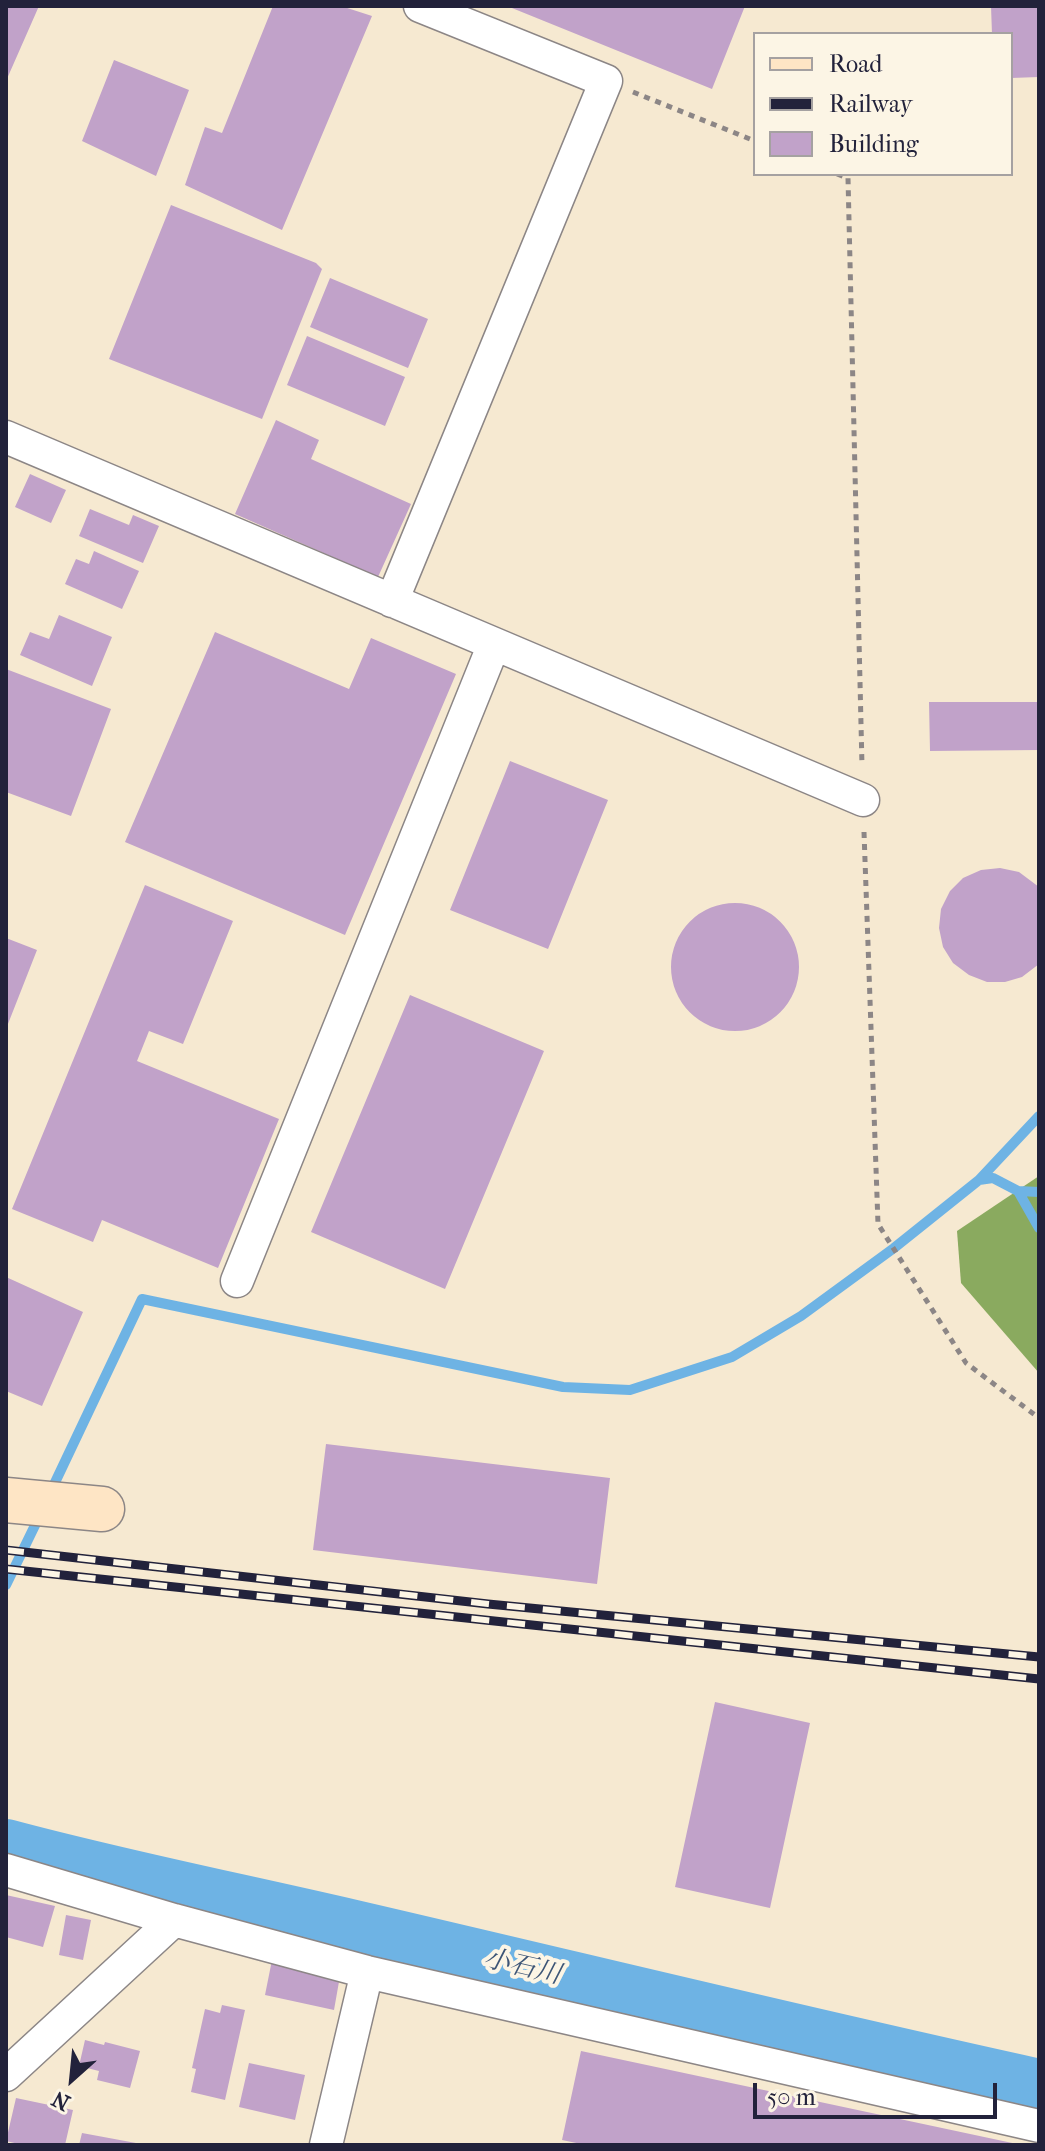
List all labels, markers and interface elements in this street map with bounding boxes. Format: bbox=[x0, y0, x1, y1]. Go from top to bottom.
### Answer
legend bbox=[753, 32, 1013, 176]
text: Road bbox=[829, 50, 882, 78]
text: Railway bbox=[829, 90, 912, 118]
text: Building bbox=[829, 130, 919, 158]
water label: 小石川 bbox=[480, 1944, 564, 1992]
north arrow bbox=[32, 2039, 112, 2119]
scale bar bbox=[757, 2067, 1001, 2117]
text: 50 m bbox=[767, 2083, 816, 2111]
text: N bbox=[48, 2085, 74, 2116]

